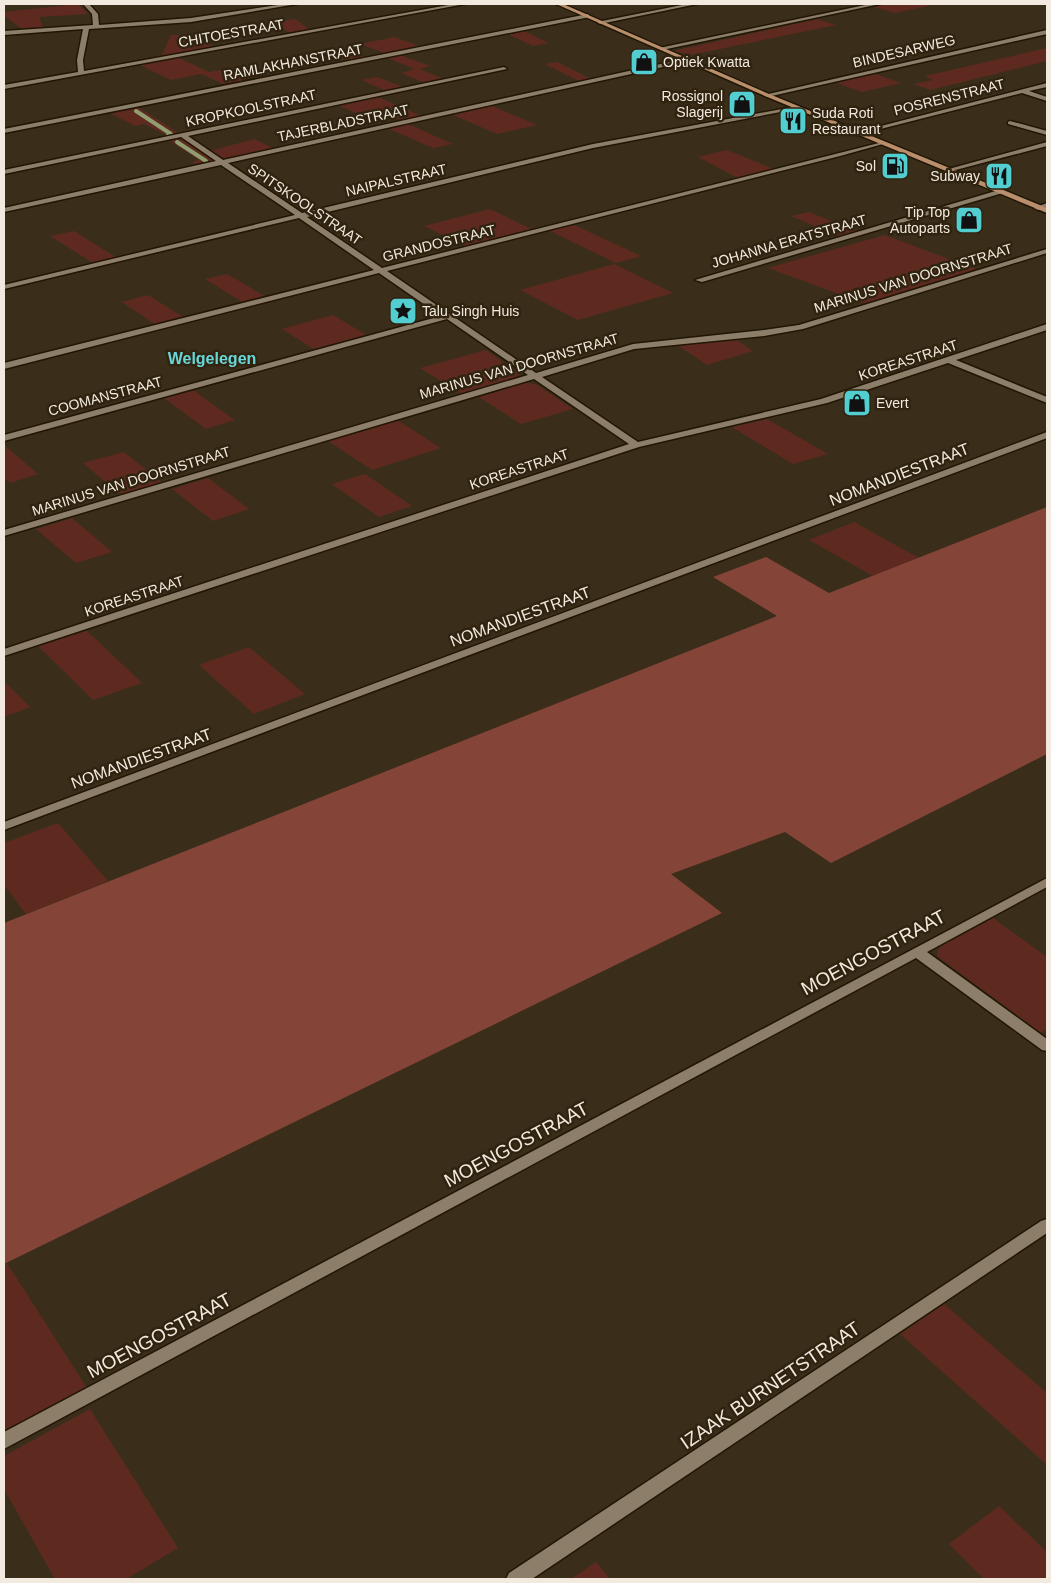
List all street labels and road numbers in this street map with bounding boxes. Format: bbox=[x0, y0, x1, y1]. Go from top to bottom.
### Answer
street label: CHITOESTRAAT bbox=[177, 16, 285, 50]
street label: BINDESARWEG bbox=[851, 31, 957, 71]
street label: RAMLAKHANSTRAAT bbox=[222, 41, 364, 83]
street label: POSRENSTRAAT bbox=[892, 75, 1006, 118]
street label: KROPKOOLSTRAAT bbox=[184, 86, 318, 130]
street label: TAJERBLADSTRAAT bbox=[276, 101, 411, 145]
street label: SPITSKOOLSTRAAT bbox=[245, 160, 365, 248]
street label: NAIPALSTRAAT bbox=[344, 161, 448, 199]
street label: JOHANNA ERATSTRAAT bbox=[710, 211, 869, 271]
street label: GRANDOSTRAAT bbox=[381, 221, 497, 265]
street label: MARINUS VAN DOORNSTRAAT bbox=[812, 240, 1014, 316]
street label: MARINUS VAN DOORNSTRAAT bbox=[418, 330, 621, 402]
street label: KOREASTRAAT bbox=[856, 336, 960, 384]
street label: COOMANSTRAAT bbox=[46, 373, 164, 419]
street label: NOMANDIESTRAAT bbox=[827, 440, 972, 509]
street label: MARINUS VAN DOORNSTRAAT bbox=[30, 443, 232, 519]
street label: KOREASTRAAT bbox=[467, 445, 571, 493]
street label: KOREASTRAAT bbox=[82, 572, 186, 620]
street label: NOMANDIESTRAAT bbox=[448, 583, 593, 650]
street label: NOMANDIESTRAAT bbox=[69, 725, 214, 792]
street label: MOENGOSTRAAT bbox=[798, 905, 949, 999]
street label: MOENGOSTRAAT bbox=[441, 1097, 592, 1191]
street label: MOENGOSTRAAT bbox=[84, 1288, 235, 1382]
street label: IZAAK BURNETSTRAAT bbox=[677, 1317, 864, 1453]

